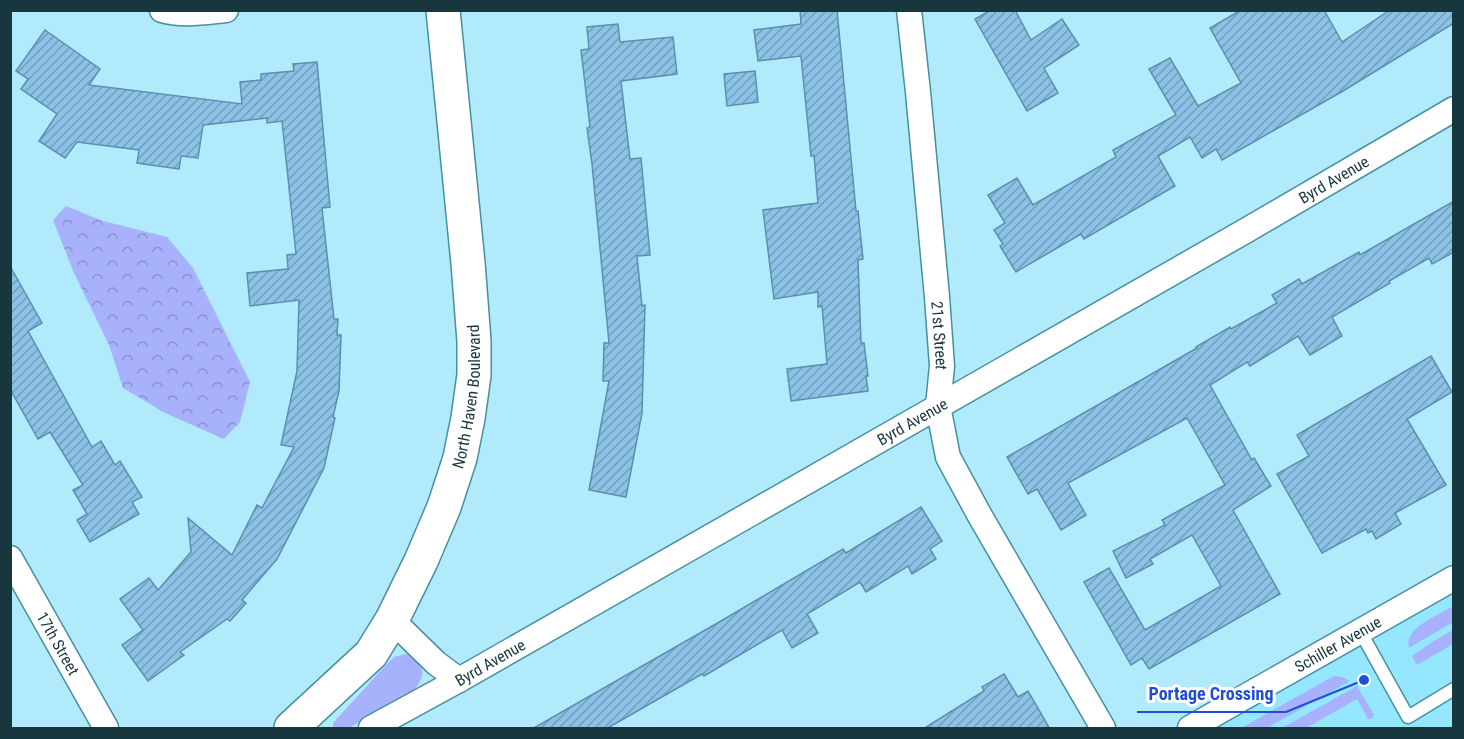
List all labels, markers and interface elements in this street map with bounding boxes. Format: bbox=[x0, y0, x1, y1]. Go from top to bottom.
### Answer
street label: Byrd Avenue bbox=[1295, 152, 1372, 207]
street label: 21st Street bbox=[928, 300, 952, 371]
street label: North Haven Boulevard bbox=[448, 324, 484, 471]
street label: Byrd Avenue bbox=[874, 394, 951, 449]
street label: 17th Street bbox=[33, 608, 84, 678]
street label: Schiller Avenue bbox=[1291, 612, 1384, 676]
street label: Byrd Avenue bbox=[452, 635, 529, 690]
callout: Portage Crossing bbox=[1137, 676, 1286, 712]
text: Portage Crossing bbox=[1149, 683, 1273, 704]

